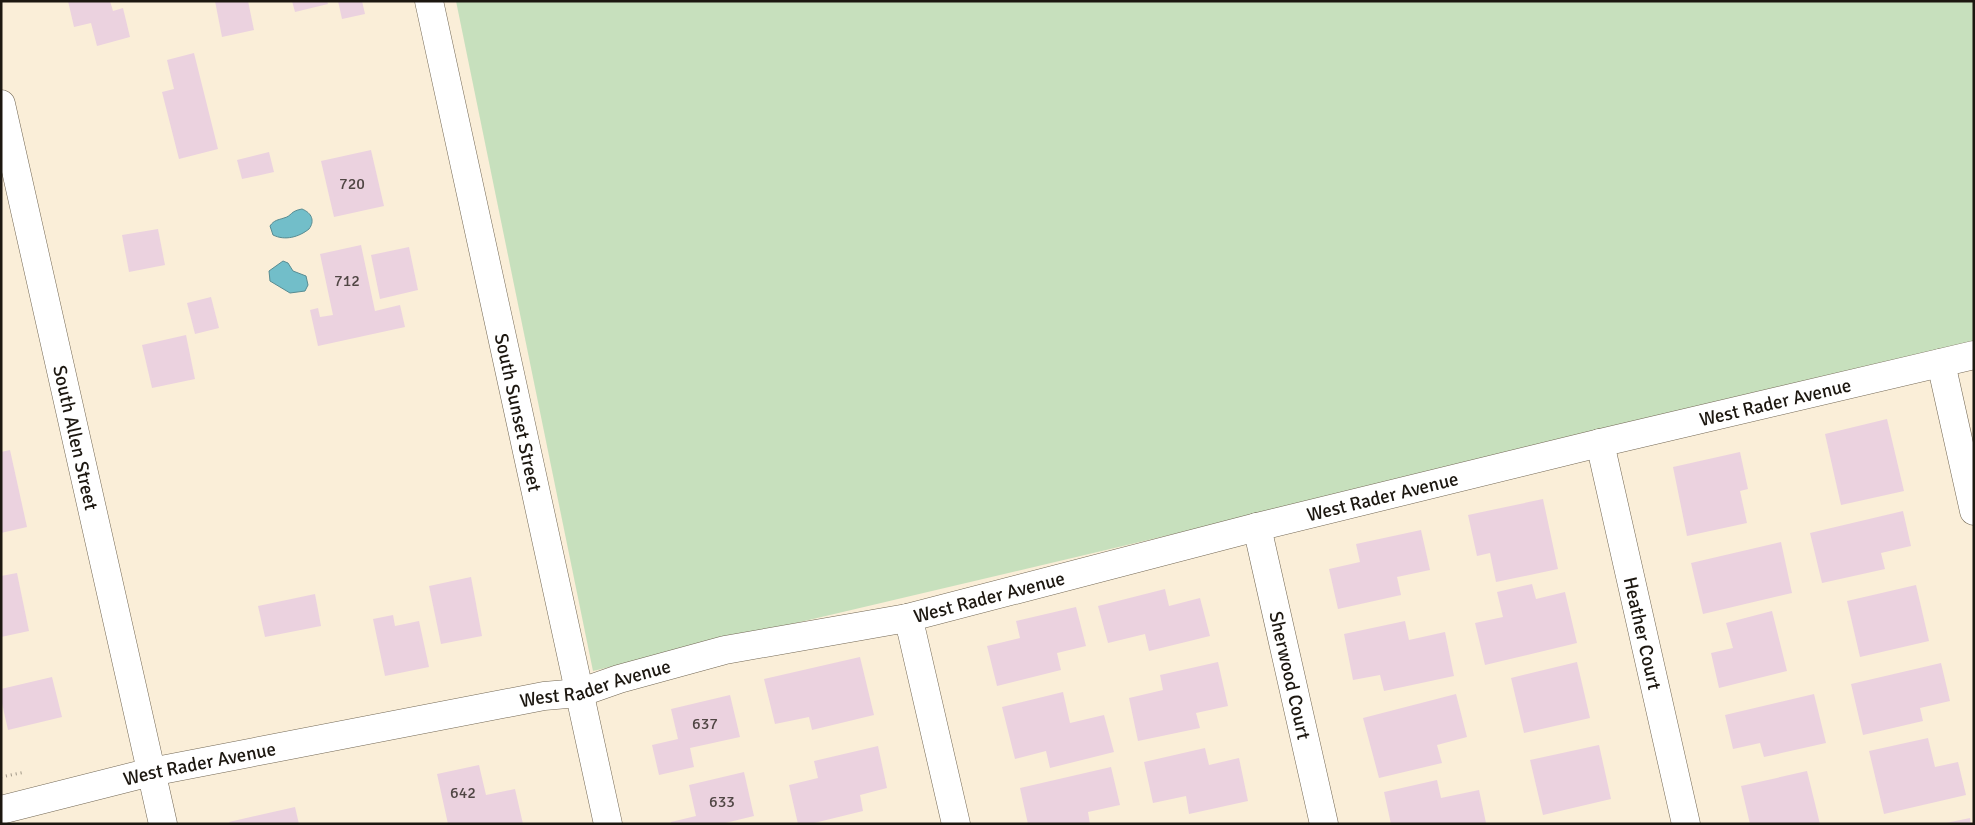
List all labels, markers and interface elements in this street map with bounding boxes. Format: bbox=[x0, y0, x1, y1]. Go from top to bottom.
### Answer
house number: 720 bbox=[339, 174, 365, 194]
house number: 712 bbox=[334, 271, 360, 291]
street label: South Sunset Street bbox=[489, 331, 546, 494]
street label: South Allen Street bbox=[47, 363, 103, 513]
street label: West Rader Avenue bbox=[1697, 373, 1854, 432]
street label: West Rader Avenue bbox=[1304, 467, 1461, 527]
street label: West Rader Avenue bbox=[911, 566, 1067, 629]
street label: Heather Court bbox=[1618, 575, 1666, 693]
street label: Sherwood Court bbox=[1263, 609, 1316, 742]
street label: West Rader Avenue bbox=[518, 654, 674, 713]
house number: 637 bbox=[692, 714, 718, 734]
street label: West Rader Avenue bbox=[121, 737, 278, 792]
house number: 642 bbox=[450, 783, 476, 803]
house number: 633 bbox=[709, 792, 735, 812]

